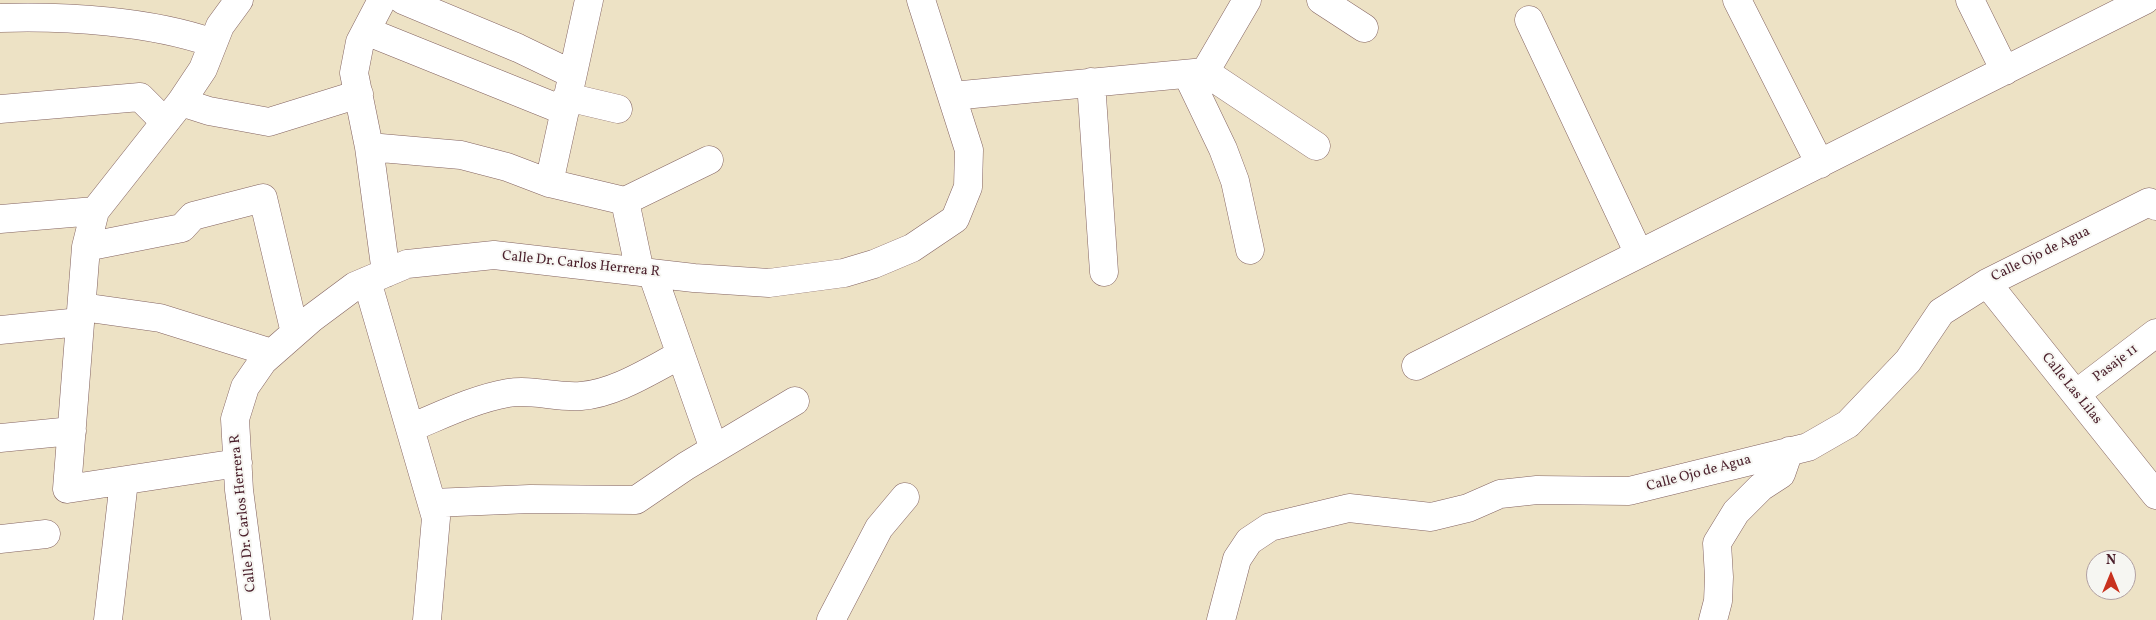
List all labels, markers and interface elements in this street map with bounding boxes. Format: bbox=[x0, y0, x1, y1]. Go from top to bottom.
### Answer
street label: Calle Ojo de Agua bbox=[1989, 224, 2093, 286]
street label: Calle Dr. Carlos Herrera R bbox=[501, 248, 661, 282]
street label: Pasaje 11 bbox=[2090, 342, 2142, 386]
street label: Calle Las Lilas bbox=[2037, 350, 2105, 428]
street label: Calle Dr. Carlos Herrera R bbox=[227, 433, 261, 593]
street label: Calle Ojo de Agua bbox=[1645, 452, 1753, 496]
north arrow bbox=[2086, 550, 2136, 600]
text: N bbox=[2106, 551, 2116, 570]

